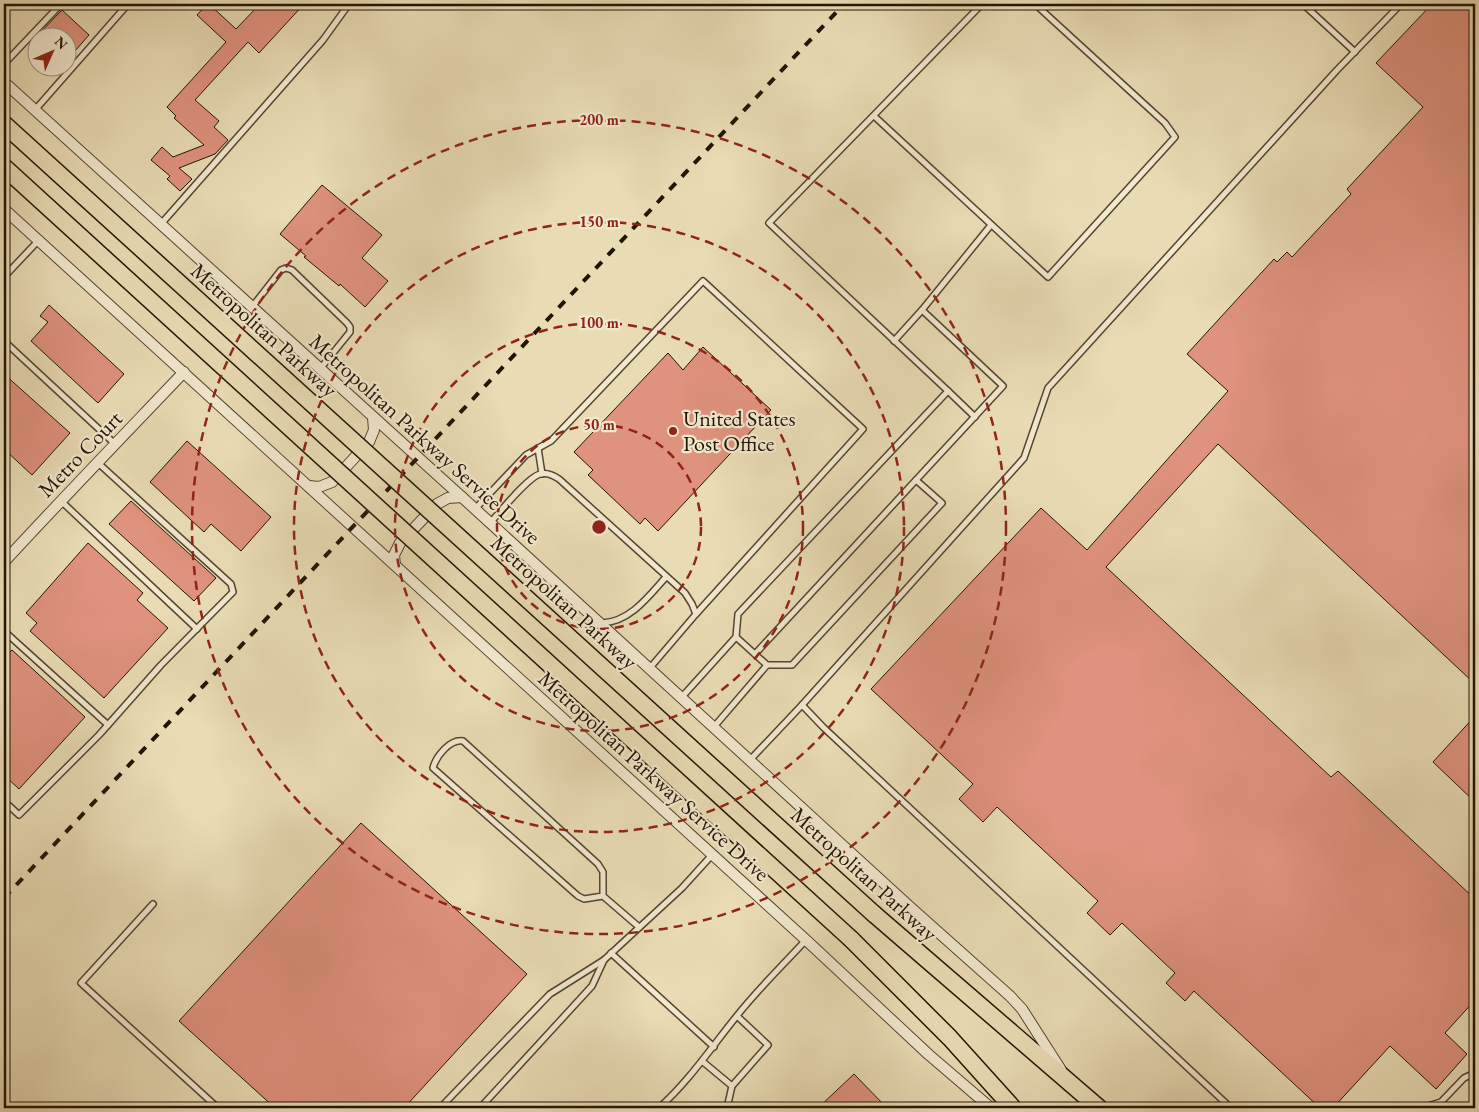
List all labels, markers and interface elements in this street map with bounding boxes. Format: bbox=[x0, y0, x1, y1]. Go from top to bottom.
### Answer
north arrow bbox=[28, 28, 78, 78]
text: N bbox=[51, 32, 72, 54]
text: 200 m bbox=[579, 110, 619, 129]
text: 150 m bbox=[579, 212, 619, 231]
street label: Metropolitan Parkway bbox=[184, 256, 344, 404]
text: 100 m bbox=[579, 313, 619, 332]
street label: Metropolitan Parkway Service Drive bbox=[303, 327, 547, 551]
street label: Metro Court bbox=[31, 404, 129, 504]
place label: United States Post Office bbox=[683, 404, 796, 458]
text: 50 m bbox=[583, 415, 615, 434]
marker: United States Post Office bbox=[667, 425, 679, 437]
centre of rings bbox=[590, 518, 608, 536]
street label: Metropolitan Parkway bbox=[484, 528, 644, 676]
street label: Metropolitan Parkway Service Drive bbox=[532, 664, 776, 888]
street label: Metropolitan Parkway bbox=[784, 800, 944, 948]

